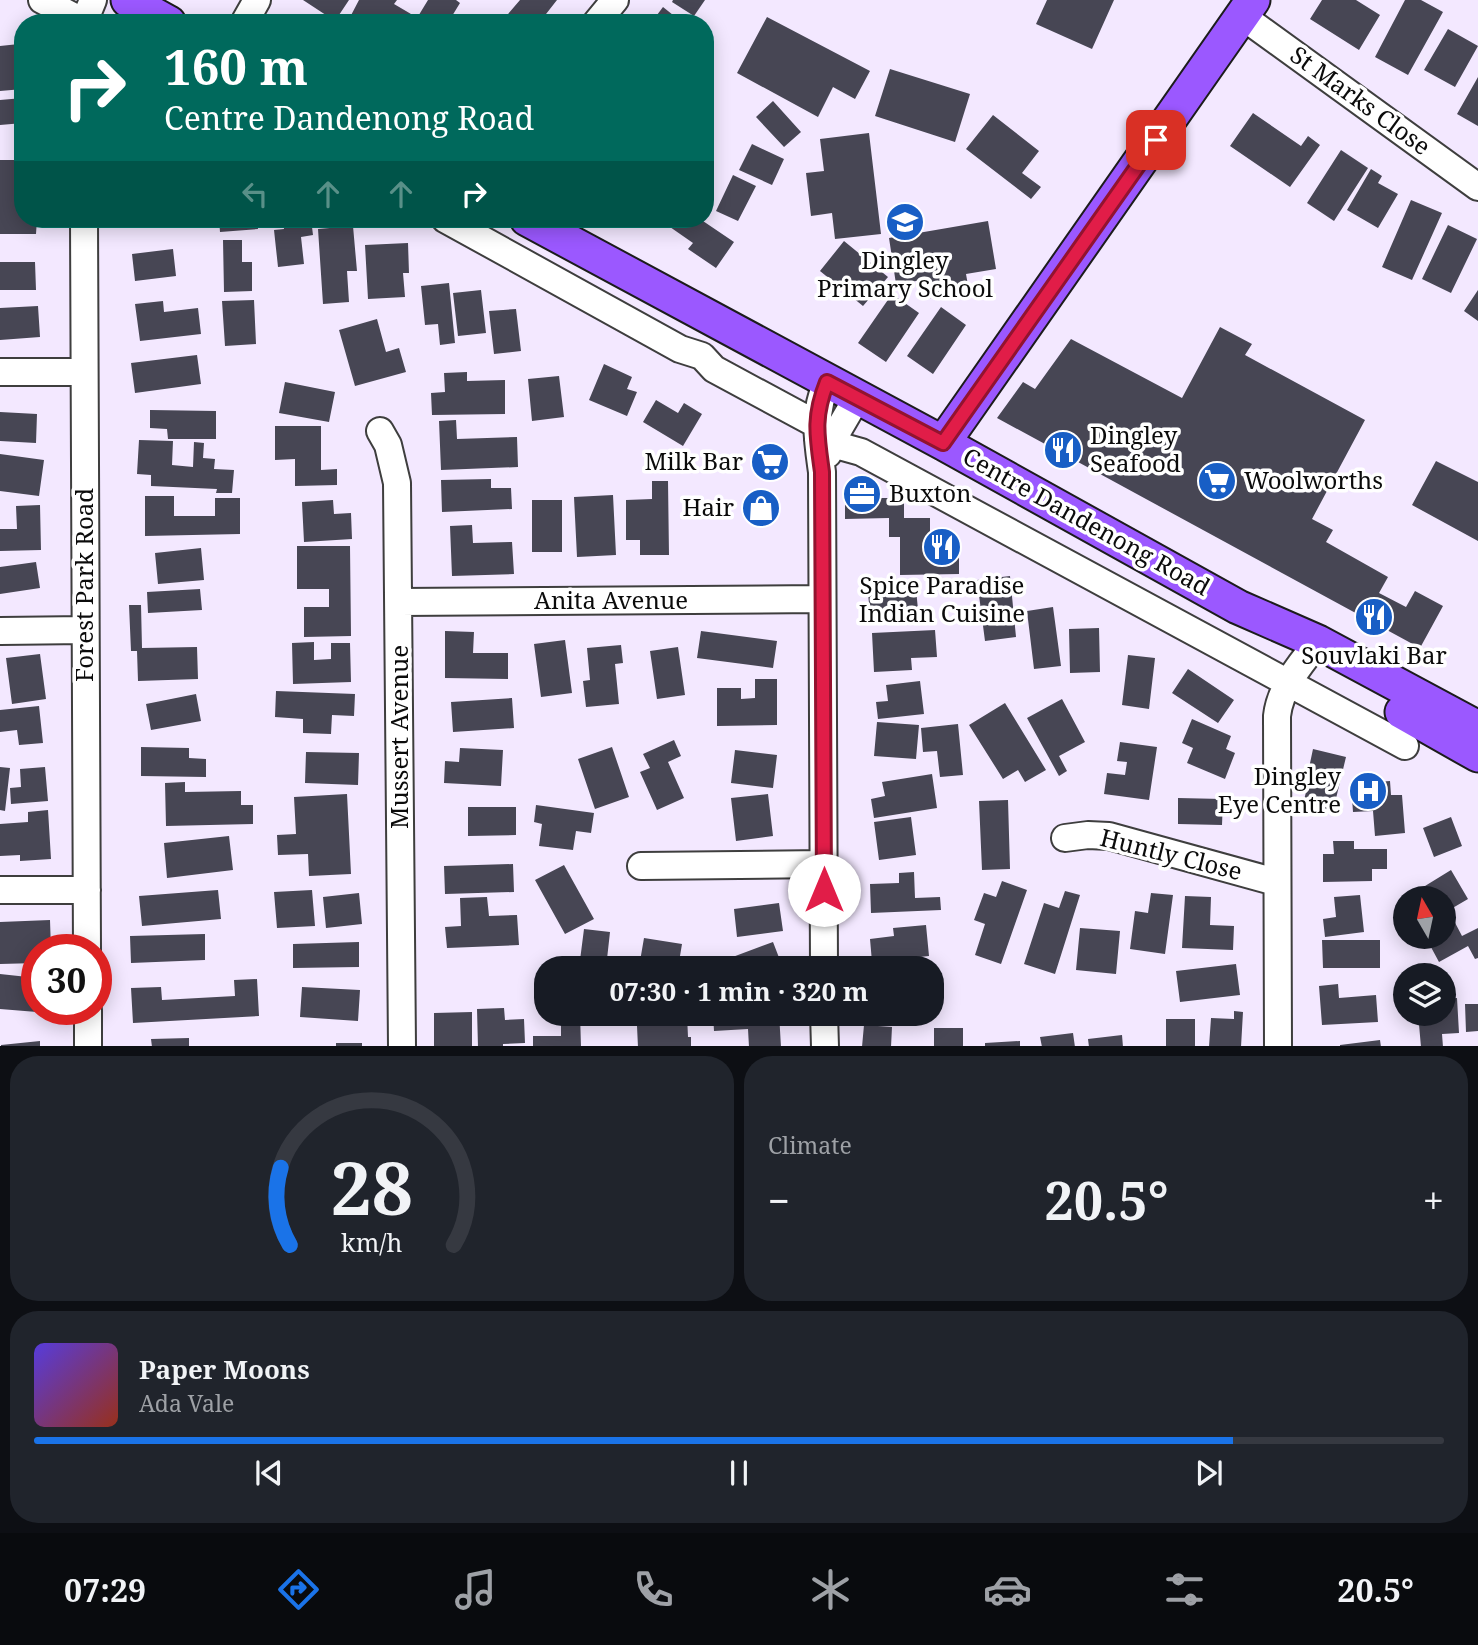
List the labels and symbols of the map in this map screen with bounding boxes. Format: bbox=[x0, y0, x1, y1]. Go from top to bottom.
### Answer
street label: St Marks Close bbox=[1284, 38, 1438, 162]
pin bbox=[1126, 110, 1186, 170]
school or university icon: Dingley Primary School bbox=[884, 201, 926, 243]
place label: Dingley Primary School bbox=[817, 243, 994, 304]
place label: Dingley Seafood bbox=[1090, 418, 1181, 479]
restaurant icon: Dingley Seafood bbox=[1042, 429, 1084, 471]
street label: Centre Dandenong Road bbox=[957, 439, 1216, 603]
supermarket icon: Milk Bar bbox=[749, 441, 791, 483]
place label: Milk Bar bbox=[645, 444, 743, 477]
supermarket icon: Woolworths bbox=[1196, 460, 1238, 502]
place label: Woolworths bbox=[1244, 463, 1383, 496]
office icon: Buxton bbox=[841, 473, 883, 515]
place label: Buxton bbox=[889, 476, 972, 509]
shop icon: Hair bbox=[740, 487, 782, 529]
street label: Forest Park Road bbox=[67, 488, 100, 682]
place label: Hair bbox=[682, 490, 734, 523]
restaurant icon: Spice Paradise Indian Cuisine bbox=[921, 526, 963, 568]
place label: Spice Paradise Indian Cuisine bbox=[859, 568, 1025, 629]
street label: Anita Avenue bbox=[534, 583, 688, 616]
restaurant icon: Souvlaki Bar bbox=[1353, 596, 1395, 638]
place label: Souvlaki Bar bbox=[1301, 638, 1447, 671]
street label: Mussert Avenue bbox=[382, 645, 415, 829]
place label: Dingley Eye Centre bbox=[1218, 759, 1341, 820]
hospital icon: Dingley Eye Centre bbox=[1347, 770, 1389, 812]
street label: Huntly Close bbox=[1097, 820, 1246, 887]
position arrow bbox=[787, 853, 861, 927]
north arrow bbox=[1393, 886, 1456, 948]
speed limit sign: 30 bbox=[21, 934, 112, 1025]

